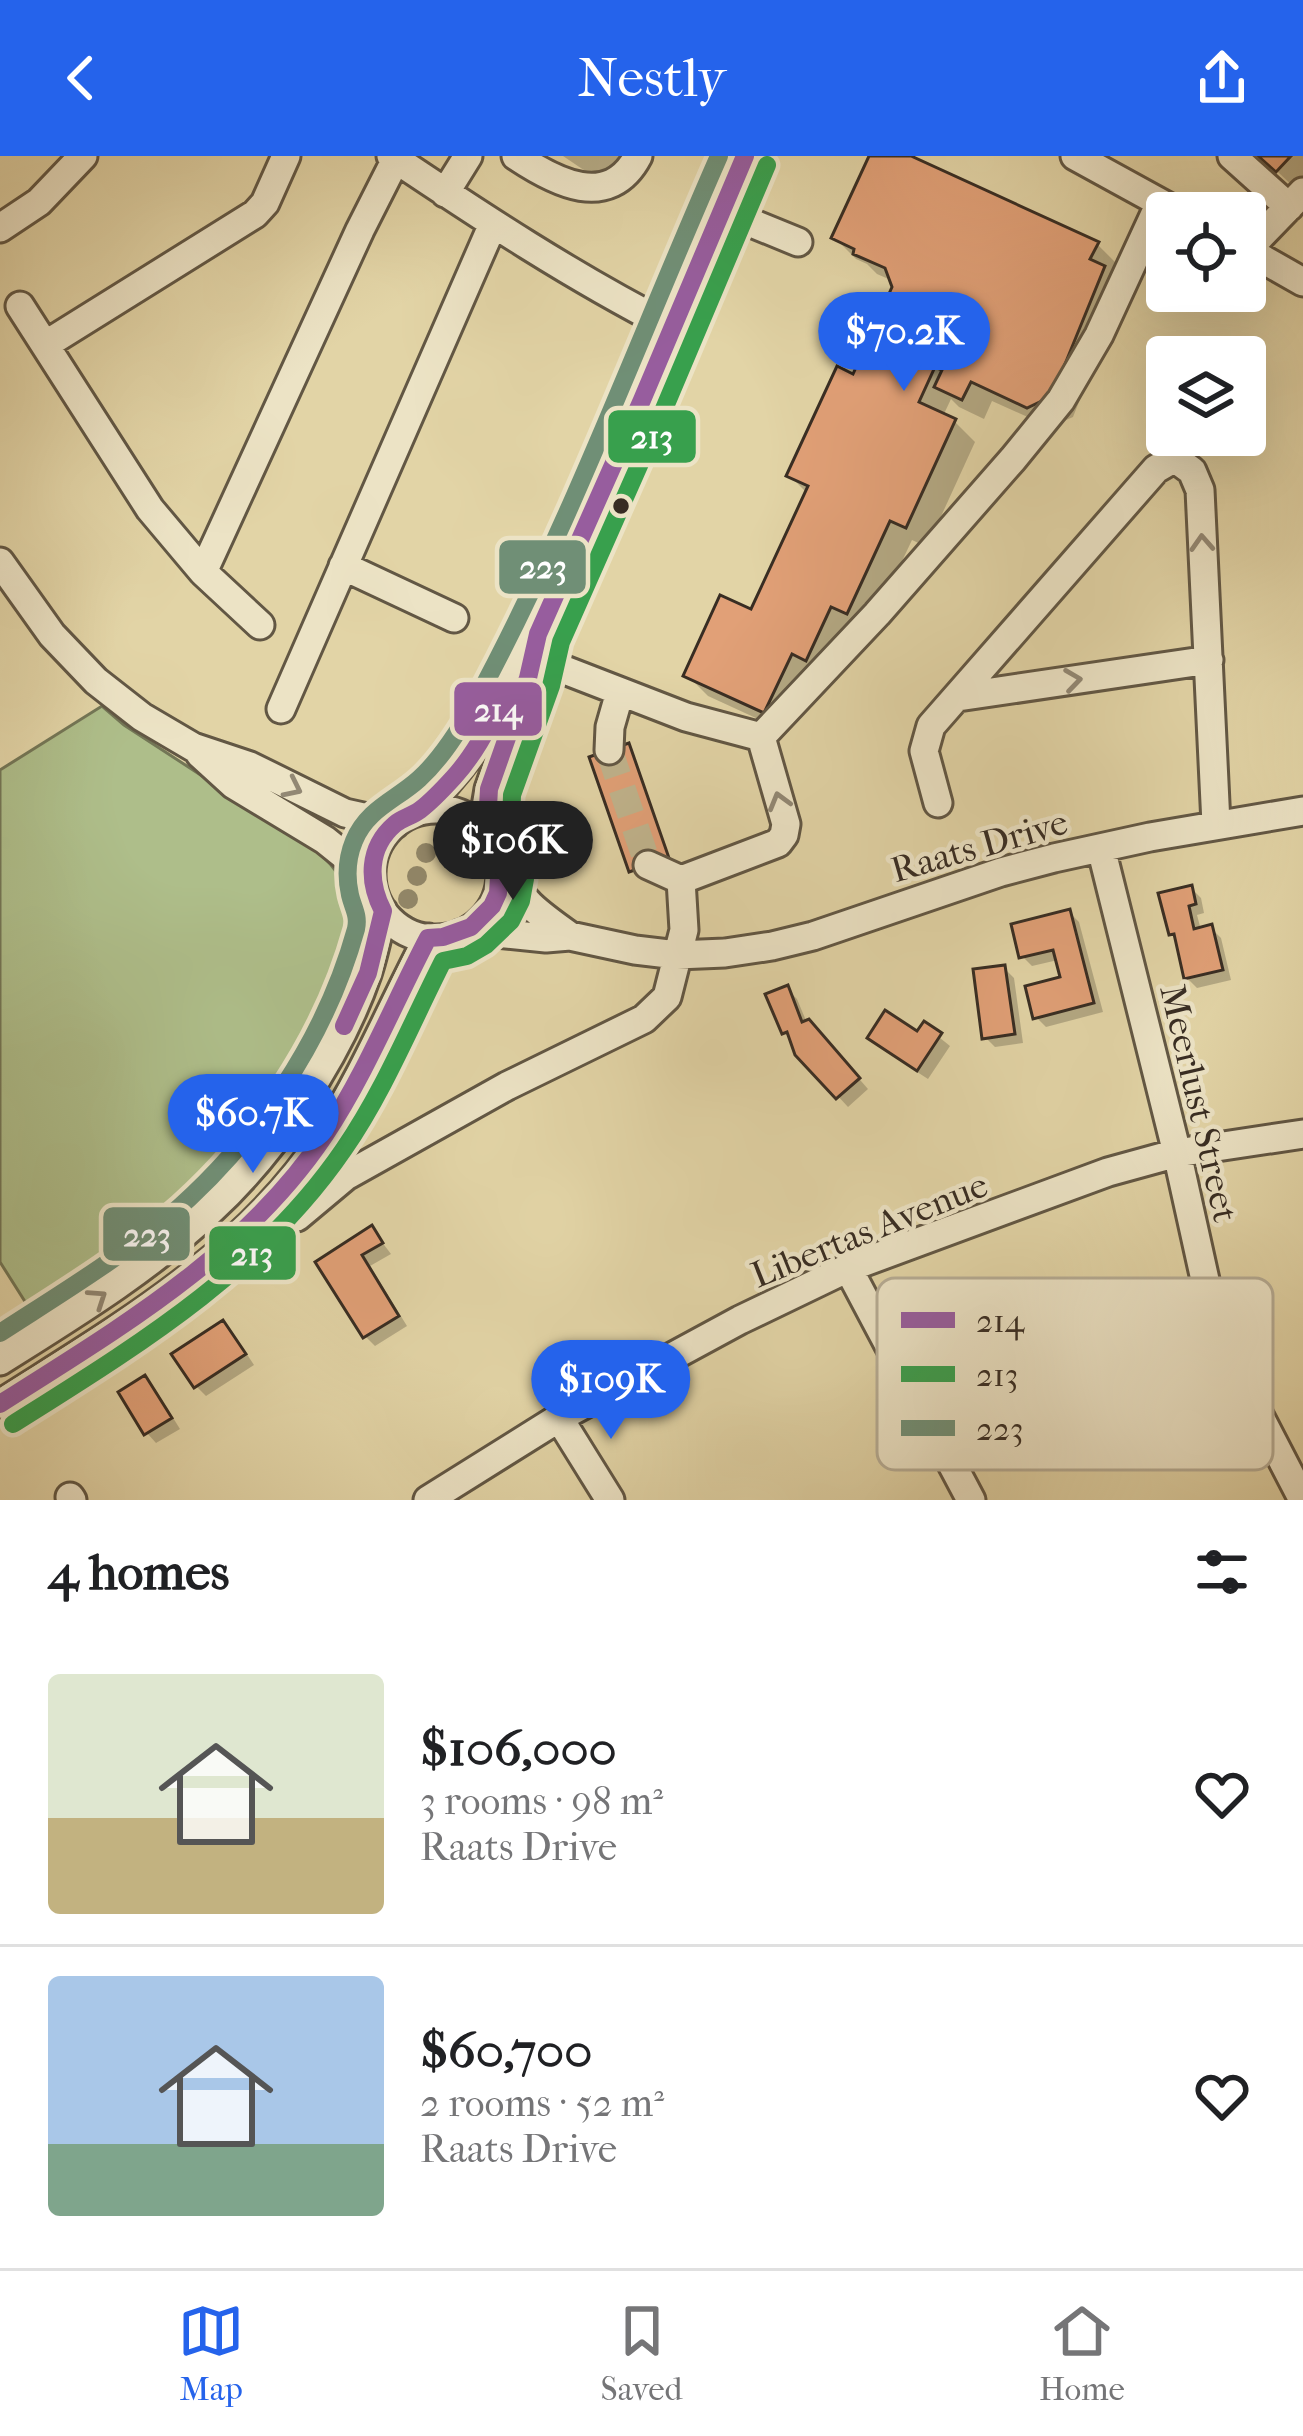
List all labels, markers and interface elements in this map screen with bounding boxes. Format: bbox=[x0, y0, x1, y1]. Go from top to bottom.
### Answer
icon: back bbox=[48, 45, 114, 111]
icon: share bbox=[1189, 45, 1255, 111]
text: Nestly bbox=[577, 47, 726, 110]
map controls bbox=[1146, 192, 1266, 456]
button: locate bbox=[1146, 192, 1266, 312]
pin: $70.2K bbox=[806, 292, 1002, 394]
text: $70.2K bbox=[845, 308, 963, 354]
button: layers bbox=[1146, 336, 1266, 456]
line badge: 213 bbox=[606, 408, 698, 465]
text: 213 bbox=[631, 418, 673, 457]
unlabelled marker bbox=[610, 495, 632, 517]
one-way arrow bbox=[1190, 533, 1216, 552]
line badge: 223 bbox=[497, 538, 588, 596]
text: 223 bbox=[519, 548, 567, 587]
one-way arrow bbox=[1064, 668, 1083, 694]
line badge: 214 bbox=[452, 680, 544, 738]
text: 214 bbox=[474, 691, 524, 731]
one-way arrow bbox=[281, 774, 302, 797]
one-way arrow bbox=[768, 791, 793, 812]
pin: $106K bbox=[429, 801, 597, 903]
street label: Raats Drive bbox=[886, 801, 1072, 891]
text: $106K bbox=[460, 817, 566, 863]
street label: Meerlust Street bbox=[1151, 981, 1247, 1226]
pin: $60.7K bbox=[155, 1074, 351, 1176]
text: $60.7K bbox=[195, 1090, 311, 1136]
street label: Libertas Avenue bbox=[745, 1163, 994, 1296]
line badge: 223 bbox=[101, 1205, 192, 1263]
text: 223 bbox=[123, 1216, 171, 1255]
line badge: 213 bbox=[207, 1224, 298, 1282]
text: 213 bbox=[231, 1235, 273, 1274]
legend bbox=[877, 1278, 1273, 1470]
one-way arrow bbox=[85, 1290, 107, 1312]
text: 214 bbox=[976, 1302, 1026, 1341]
pin: $109K bbox=[527, 1340, 695, 1442]
text: $109K bbox=[558, 1356, 664, 1402]
text: 213 bbox=[976, 1356, 1018, 1395]
text: 223 bbox=[976, 1410, 1023, 1449]
icon: filters bbox=[1189, 1539, 1255, 1605]
text: 4 homes bbox=[48, 1542, 229, 1602]
text: $106,000 bbox=[420, 1718, 617, 1778]
icon: home bbox=[144, 1722, 288, 1866]
icon: heart bbox=[1189, 1761, 1255, 1827]
text: 3 rooms · 98 m² bbox=[420, 1778, 663, 1824]
text: Raats Drive bbox=[420, 1824, 617, 1870]
text: $60,700 bbox=[420, 2020, 592, 2080]
icon: home bbox=[144, 2024, 288, 2168]
icon: heart bbox=[1189, 2063, 1255, 2129]
text: 2 rooms · 52 m² bbox=[420, 2080, 664, 2126]
text: Raats Drive bbox=[420, 2126, 617, 2172]
tab: Map bbox=[178, 2298, 244, 2409]
tab: Saved bbox=[601, 2298, 682, 2409]
tab: Home bbox=[1039, 2298, 1125, 2409]

